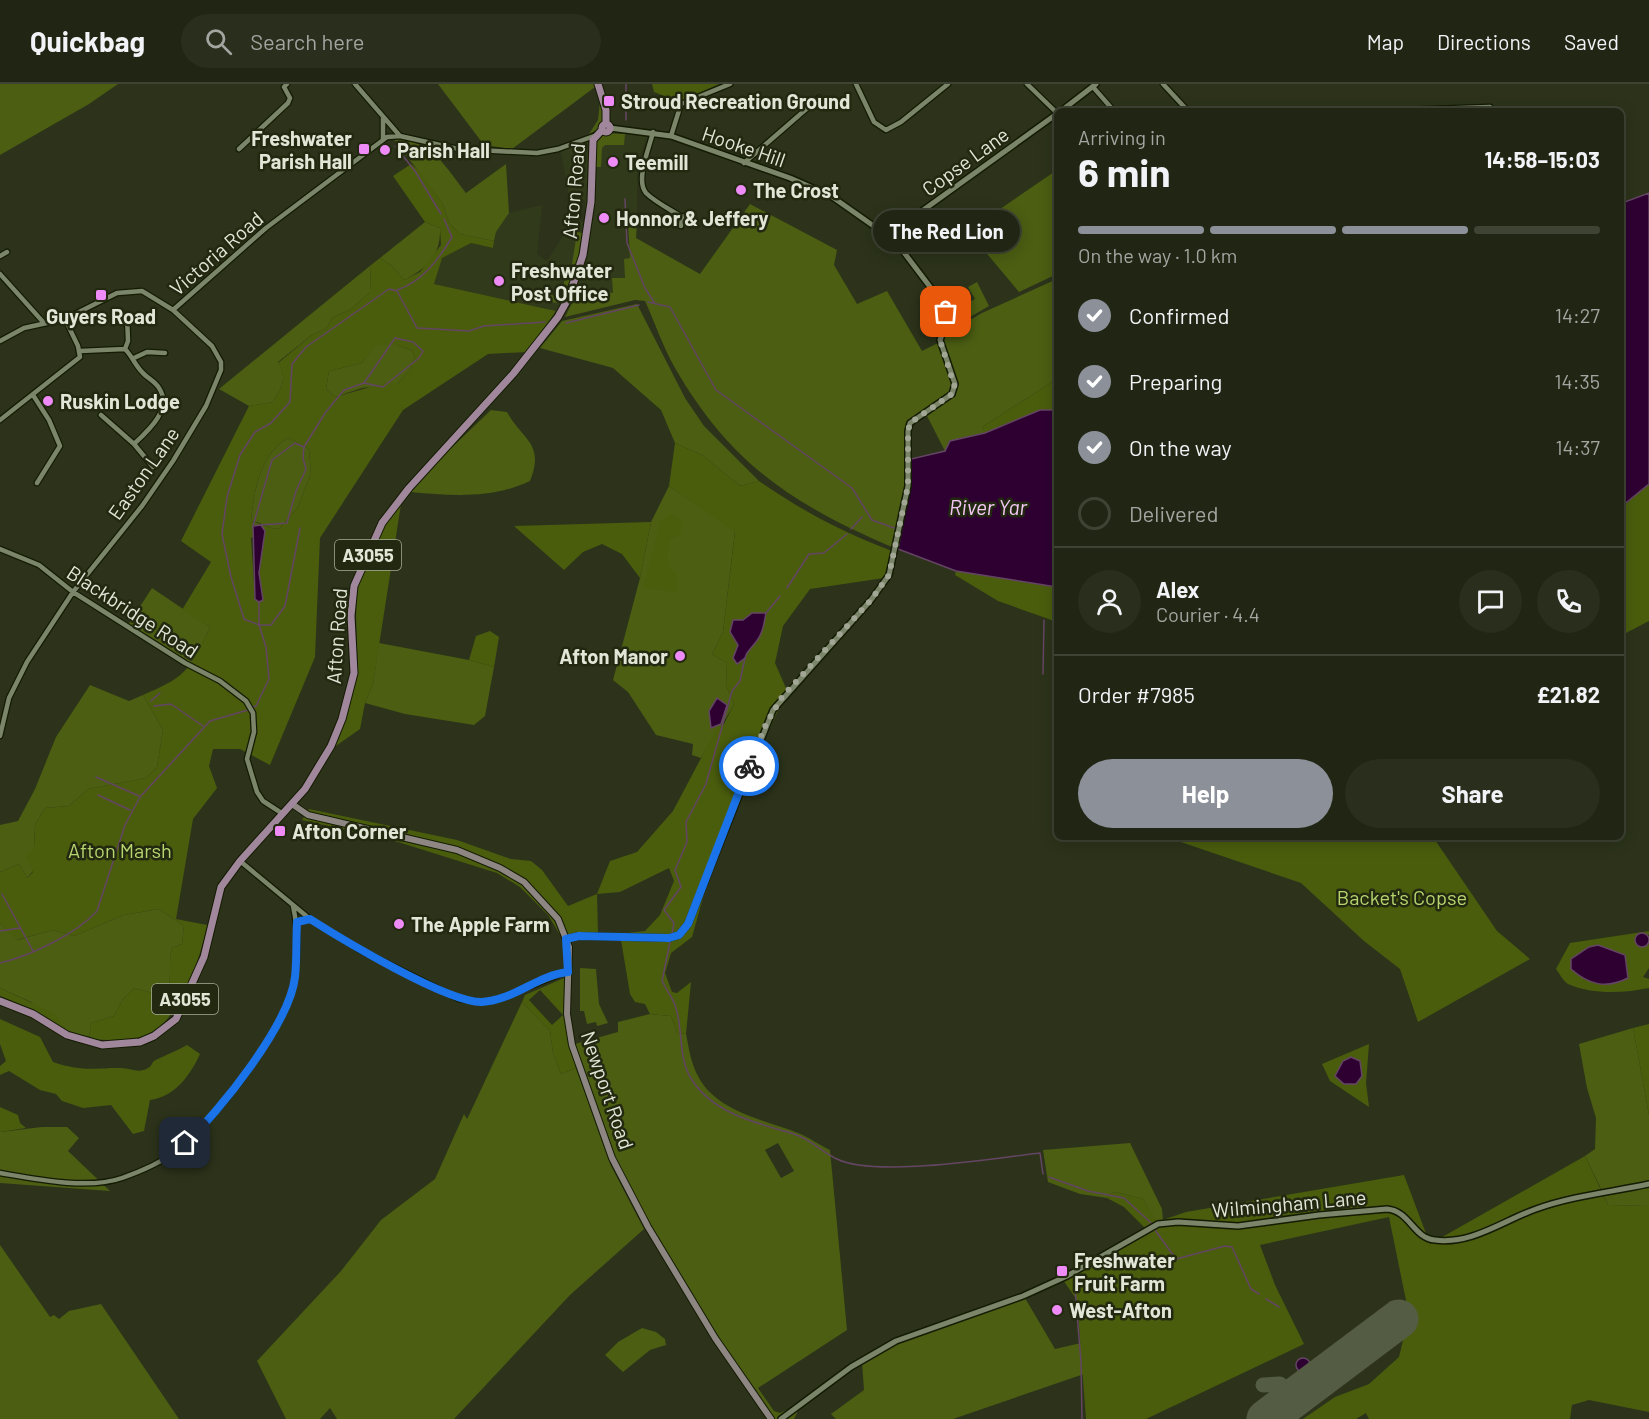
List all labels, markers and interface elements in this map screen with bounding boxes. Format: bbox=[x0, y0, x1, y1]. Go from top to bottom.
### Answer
search box bbox=[181, 14, 601, 68]
text: Quickbag bbox=[30, 24, 145, 58]
icon: search bbox=[202, 25, 235, 58]
text: Search here bbox=[250, 28, 365, 54]
text: Map bbox=[1367, 29, 1404, 54]
text: Directions bbox=[1437, 29, 1531, 54]
text: Saved bbox=[1564, 29, 1619, 54]
place label: Stroud Recreation Ground bbox=[621, 89, 850, 113]
marker: Stroud Recreation Ground bbox=[602, 94, 616, 108]
street label: Hooke Hill bbox=[699, 121, 789, 171]
street label: Copse Lane bbox=[917, 122, 1013, 200]
text: Arriving in bbox=[1078, 125, 1166, 149]
place label: Freshwater Parish Hall bbox=[251, 126, 352, 173]
place label: Parish Hall bbox=[397, 138, 490, 162]
marker: Freshwater Parish Hall bbox=[357, 142, 371, 156]
street label: Afton Road bbox=[557, 142, 589, 240]
marker: Parish Hall bbox=[378, 143, 392, 157]
text: 14:58–15:03 bbox=[1485, 146, 1600, 172]
text: 6 min bbox=[1078, 148, 1171, 195]
place label: Teemill bbox=[625, 150, 688, 174]
marker: Teemill bbox=[606, 155, 620, 169]
place label: The Crost bbox=[753, 178, 839, 202]
marker: The Crost bbox=[734, 183, 748, 197]
street label: Victoria Road bbox=[164, 206, 268, 300]
place label: Honnor & Jeffery bbox=[616, 206, 769, 230]
callout: The Red Lion bbox=[872, 210, 1020, 252]
marker: Honnor & Jeffery bbox=[597, 211, 611, 225]
text: The Red Lion bbox=[889, 219, 1004, 243]
text: On the way · 1.0 km bbox=[1078, 243, 1237, 267]
place label: Freshwater Post Office bbox=[511, 258, 612, 305]
marker: Freshwater Post Office bbox=[492, 274, 506, 288]
pin bbox=[920, 286, 971, 337]
marker: Guyers Road bbox=[94, 288, 108, 302]
icon: bag bbox=[929, 295, 962, 328]
icon: check bbox=[1078, 299, 1111, 332]
text: Confirmed bbox=[1129, 302, 1229, 328]
text: 14:27 bbox=[1555, 303, 1600, 327]
place label: Guyers Road bbox=[46, 304, 156, 328]
icon: check bbox=[1078, 365, 1111, 398]
text: Preparing bbox=[1129, 368, 1222, 394]
text: 14:35 bbox=[1555, 369, 1600, 393]
place label: Ruskin Lodge bbox=[60, 389, 180, 413]
marker: Ruskin Lodge bbox=[41, 394, 55, 408]
street label: Easton Lane bbox=[102, 422, 184, 524]
icon: check bbox=[1078, 431, 1111, 464]
text: On the way bbox=[1129, 434, 1232, 460]
text: 14:37 bbox=[1555, 435, 1600, 459]
water label: River Yar bbox=[949, 494, 1028, 519]
text: Delivered bbox=[1129, 500, 1218, 526]
road number: A3055 bbox=[335, 540, 401, 570]
street label: Blackbridge Road bbox=[63, 560, 203, 662]
button: person bbox=[1078, 570, 1141, 633]
button: chat bbox=[1459, 570, 1522, 633]
button: phone bbox=[1537, 570, 1600, 633]
text: Alex bbox=[1156, 576, 1199, 602]
street label: Afton Road bbox=[321, 587, 351, 685]
text: Courier · 4.4 bbox=[1156, 602, 1260, 626]
place label: Afton Manor bbox=[559, 644, 668, 668]
marker: Afton Manor bbox=[673, 649, 687, 663]
text: Order #7985 bbox=[1078, 681, 1195, 707]
text: £21.82 bbox=[1536, 681, 1600, 707]
courier bbox=[719, 736, 779, 796]
icon: bike bbox=[733, 750, 766, 783]
button: Help bbox=[1078, 759, 1333, 828]
button: Share bbox=[1345, 759, 1600, 828]
place label: Afton Corner bbox=[292, 819, 407, 843]
marker: Afton Corner bbox=[273, 824, 287, 838]
park label: Afton Marsh bbox=[68, 838, 172, 862]
park label: Backet's Copse bbox=[1337, 885, 1467, 909]
place label: The Apple Farm bbox=[411, 912, 550, 936]
marker: The Apple Farm bbox=[392, 917, 406, 931]
road number: A3055 bbox=[152, 984, 218, 1014]
street label: Newport Road bbox=[577, 1028, 639, 1152]
pin bbox=[159, 1117, 210, 1168]
icon: home bbox=[168, 1126, 201, 1159]
street label: Wilmingham Lane bbox=[1211, 1184, 1367, 1222]
place label: Freshwater Fruit Farm bbox=[1074, 1248, 1175, 1295]
marker: Freshwater Fruit Farm bbox=[1055, 1264, 1069, 1278]
place label: West-Afton bbox=[1069, 1298, 1172, 1322]
marker: West-Afton bbox=[1050, 1303, 1064, 1317]

